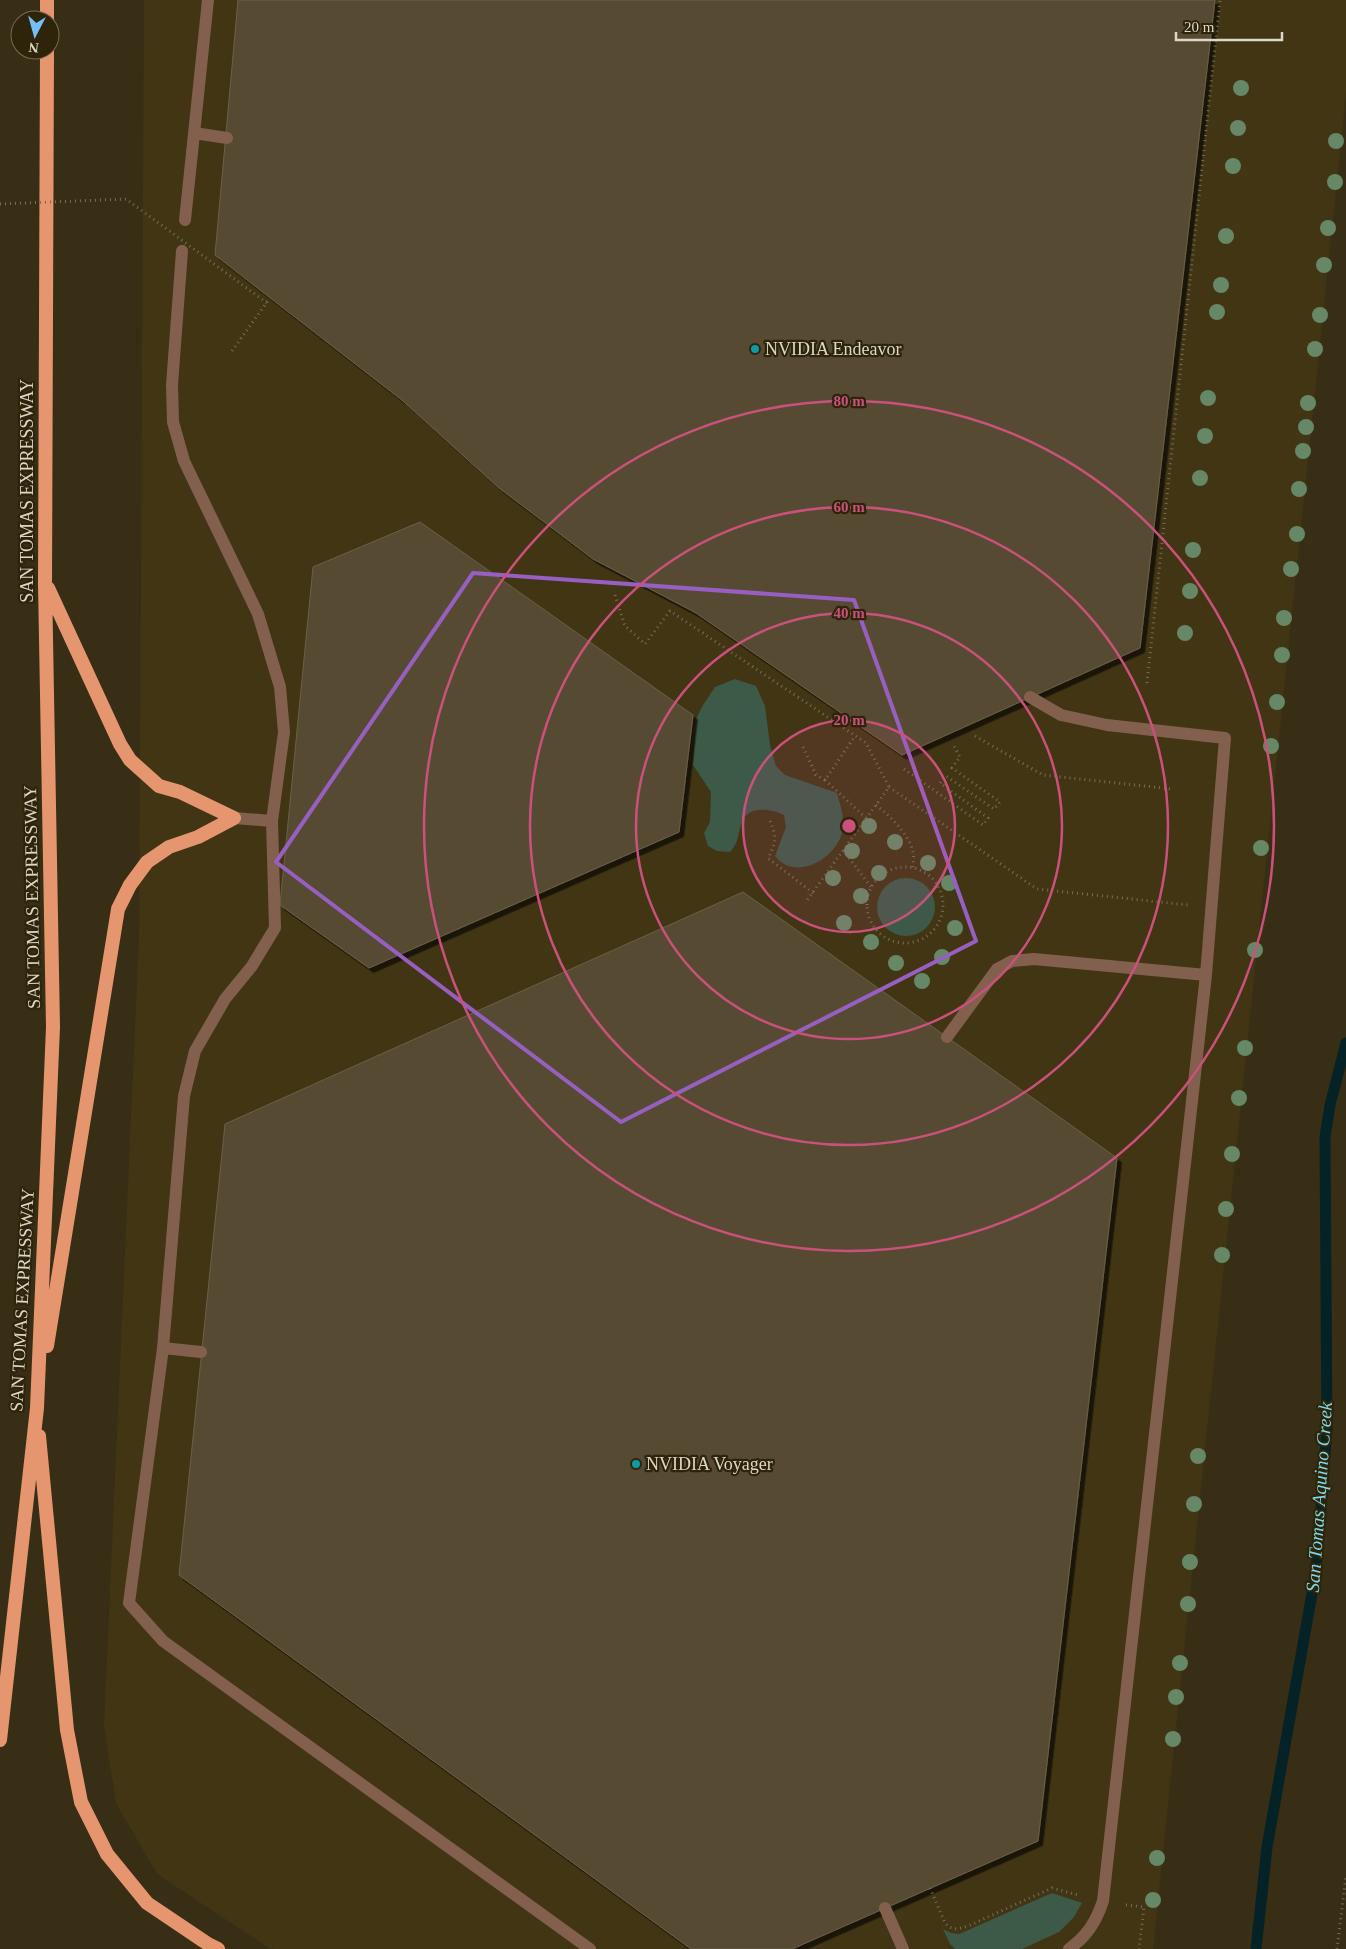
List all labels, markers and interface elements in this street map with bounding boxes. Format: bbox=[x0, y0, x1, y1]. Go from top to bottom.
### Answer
north arrow bbox=[10, 10, 60, 60]
scale bar bbox=[1176, 10, 1282, 42]
text: 20 m bbox=[1184, 19, 1215, 35]
text: N bbox=[28, 39, 40, 55]
place label: NVIDIA Endeavor bbox=[765, 339, 901, 359]
marker: NVIDIA Endeavor bbox=[749, 343, 761, 355]
street label: SAN TOMAS EXPRESSWAY bbox=[17, 379, 37, 603]
text: 80 m bbox=[833, 393, 865, 409]
text: 60 m bbox=[833, 499, 865, 515]
text: 40 m bbox=[833, 605, 865, 621]
text: 20 m bbox=[833, 712, 865, 728]
street label: SAN TOMAS EXPRESSWAY bbox=[20, 785, 44, 1009]
centre of rings bbox=[840, 817, 858, 835]
street label: SAN TOMAS EXPRESSWAY bbox=[6, 1188, 38, 1412]
water label: San Tomas Aquino Creek bbox=[1302, 1400, 1336, 1593]
place label: NVIDIA Voyager bbox=[646, 1454, 773, 1474]
marker: NVIDIA Voyager bbox=[630, 1458, 642, 1470]

